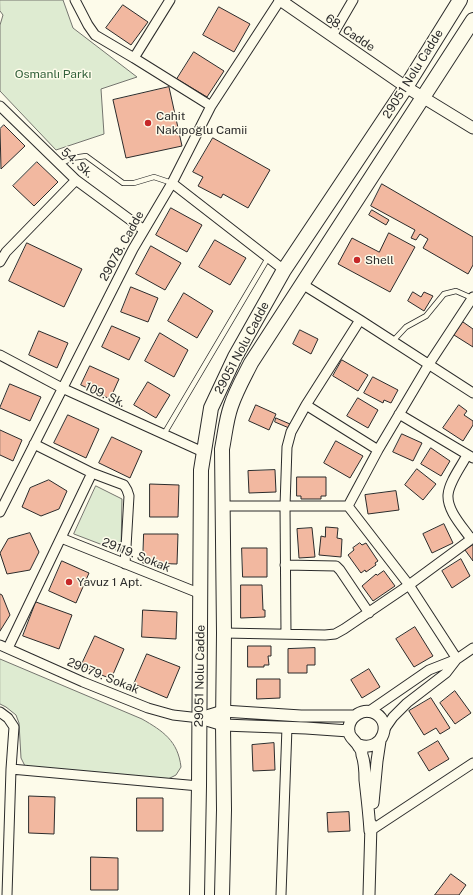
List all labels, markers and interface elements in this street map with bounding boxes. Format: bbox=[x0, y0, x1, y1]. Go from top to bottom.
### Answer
street label: 68. Cadde bbox=[322, 11, 378, 55]
street label: 29051 Nolu Cadde bbox=[380, 27, 446, 121]
park label: Osmanlı Parkı bbox=[15, 67, 91, 81]
place label: Cahit Nakıpoğlu Camii bbox=[156, 109, 247, 137]
marker: Cahit Nakıpoğlu Camii bbox=[143, 118, 153, 128]
street label: 54. Sk. bbox=[58, 145, 96, 181]
street label: 29078. Cadde bbox=[97, 208, 147, 284]
place label: Shell bbox=[365, 253, 394, 267]
marker: Shell bbox=[352, 255, 362, 265]
street label: 29051 Nolu Cadde bbox=[212, 299, 272, 397]
street label: 109. Sk. bbox=[83, 379, 127, 411]
street label: 29119. Sokak bbox=[100, 535, 172, 575]
place label: Yavuz 1 Apt. bbox=[77, 575, 142, 589]
marker: Yavuz 1 Apt. bbox=[64, 577, 74, 587]
street label: 29051 Nolu Cadde bbox=[192, 625, 208, 727]
street label: 29079. Sokak bbox=[65, 655, 141, 697]

